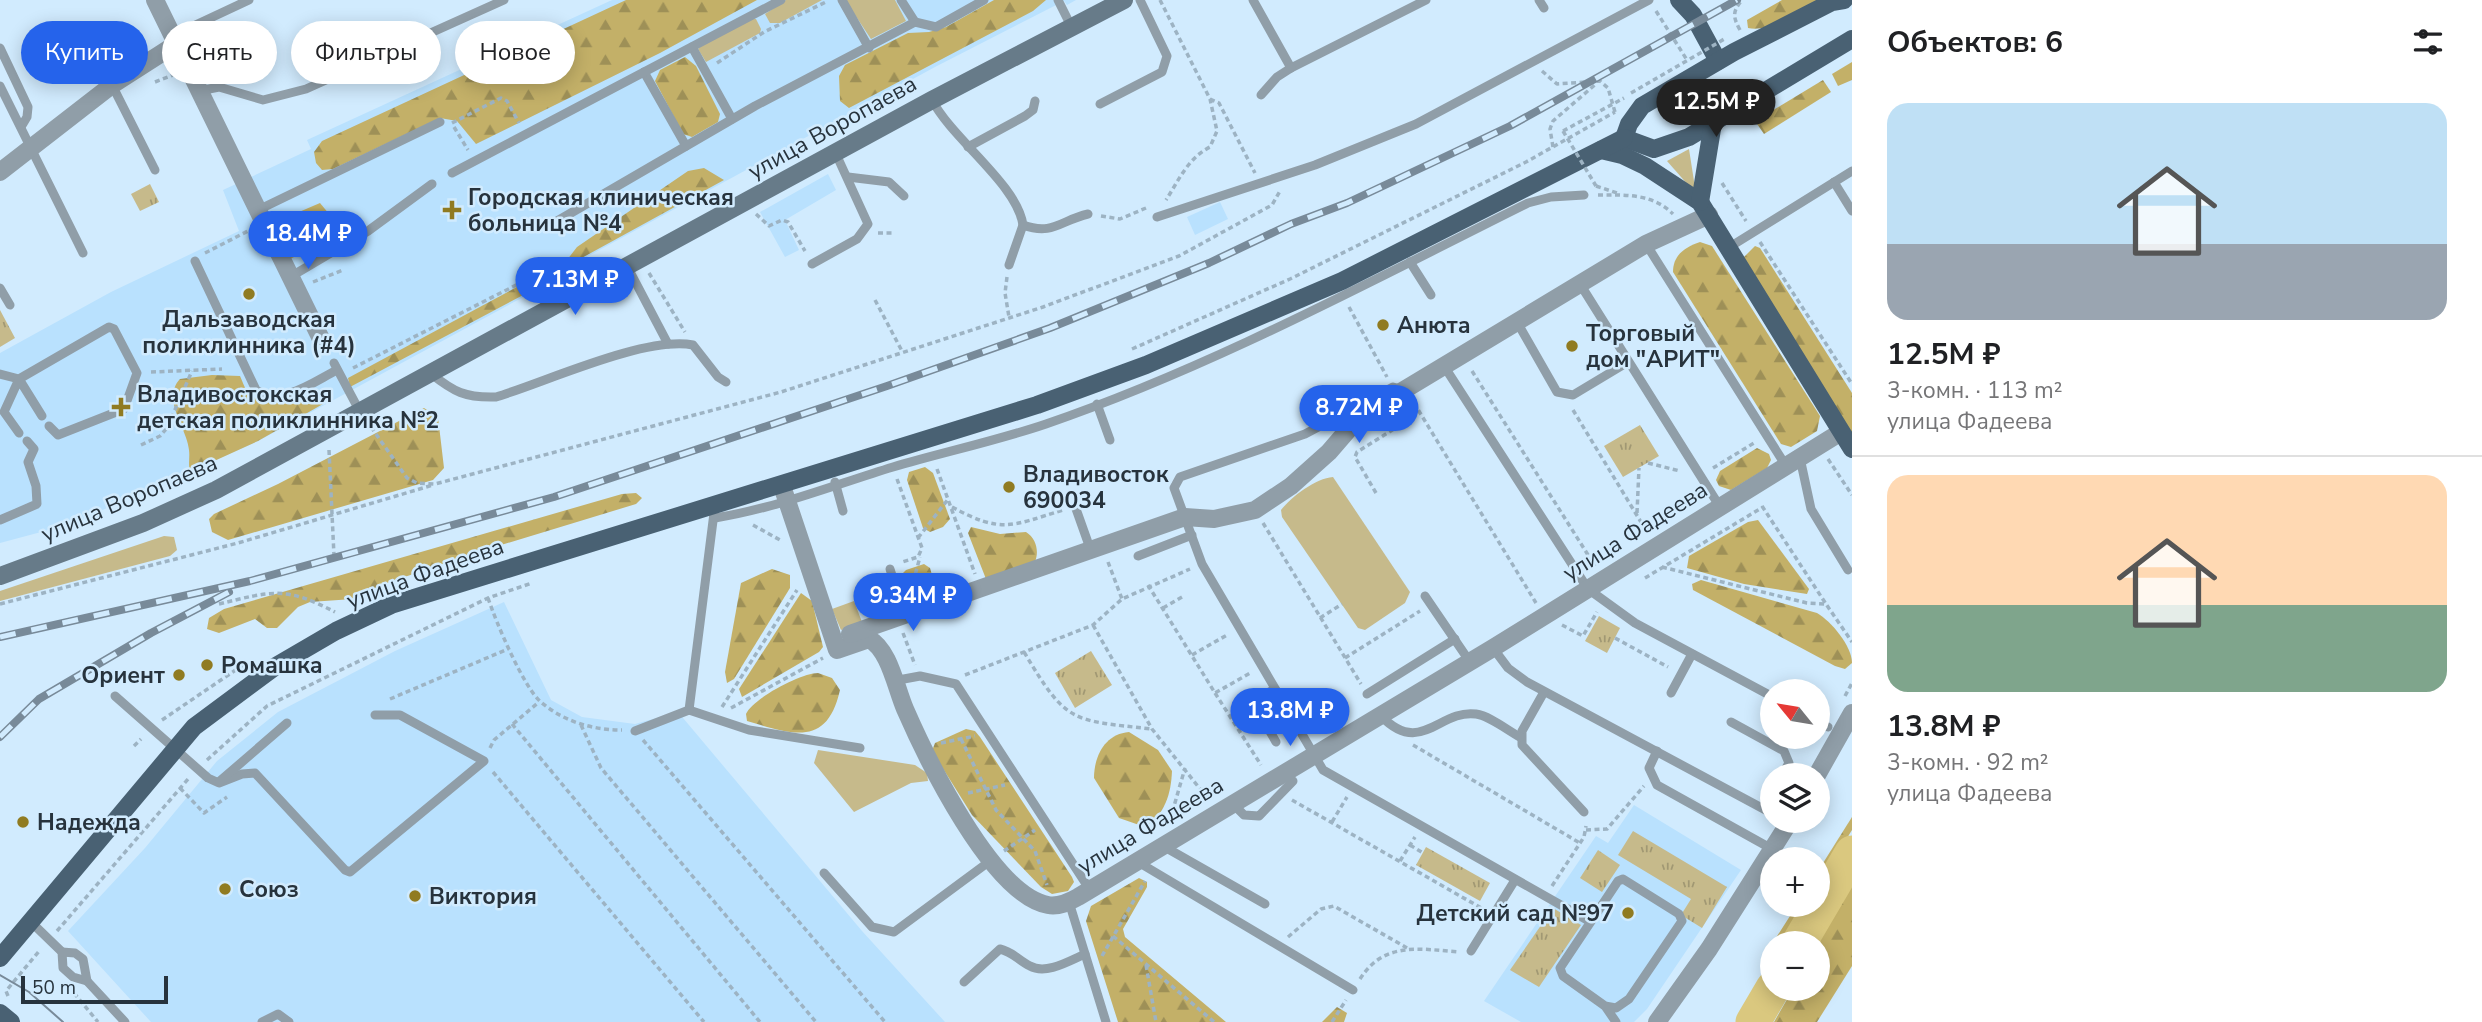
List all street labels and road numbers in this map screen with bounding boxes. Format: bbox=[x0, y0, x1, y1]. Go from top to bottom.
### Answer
street label: улица Воропаева bbox=[742, 68, 922, 187]
street label: улица Воропаева bbox=[36, 447, 222, 550]
street label: улица Фадеева bbox=[1557, 474, 1714, 588]
street label: улица Фадеева bbox=[342, 531, 508, 616]
street label: улица Фадеева bbox=[1071, 770, 1229, 881]

